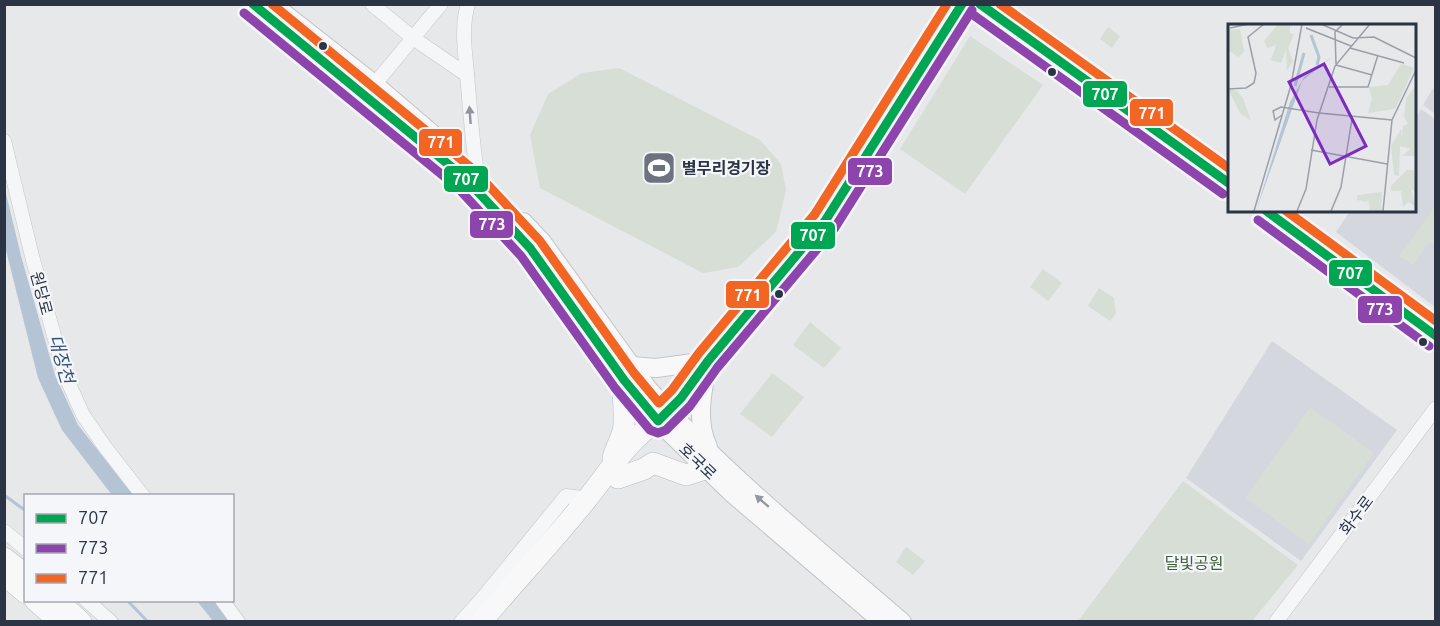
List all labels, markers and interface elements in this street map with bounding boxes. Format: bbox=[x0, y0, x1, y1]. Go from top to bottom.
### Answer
inset map bbox=[1228, 24, 1416, 212]
unlabelled marker bbox=[317, 40, 329, 52]
unlabelled marker bbox=[1046, 66, 1058, 78]
line badge: 707 bbox=[1082, 80, 1128, 108]
text: 707 bbox=[1091, 85, 1119, 103]
line badge: 771 bbox=[1129, 98, 1174, 127]
text: 771 bbox=[1138, 104, 1166, 122]
one-way arrow bbox=[465, 105, 474, 124]
line badge: 771 bbox=[418, 128, 463, 157]
text: 771 bbox=[427, 133, 455, 151]
sports icon: 별무리경기장 bbox=[641, 150, 677, 186]
line badge: 773 bbox=[847, 157, 893, 186]
place label: 별무리경기장 bbox=[682, 159, 771, 177]
text: 773 bbox=[856, 162, 884, 180]
line badge: 707 bbox=[443, 165, 489, 193]
text: 707 bbox=[452, 170, 480, 188]
line badge: 773 bbox=[469, 210, 514, 239]
text: 773 bbox=[478, 215, 506, 233]
line badge: 707 bbox=[790, 221, 836, 250]
text: 707 bbox=[799, 226, 827, 244]
line badge: 707 bbox=[1328, 259, 1373, 287]
text: 707 bbox=[1336, 264, 1364, 282]
street label: 원당로 bbox=[28, 269, 56, 317]
line badge: 771 bbox=[725, 280, 770, 309]
text: 771 bbox=[734, 286, 762, 304]
unlabelled marker bbox=[773, 288, 785, 300]
line badge: 773 bbox=[1357, 295, 1403, 324]
text: 773 bbox=[1366, 300, 1394, 318]
water label: 대장천 bbox=[46, 332, 79, 388]
unlabelled marker bbox=[1417, 336, 1429, 348]
street label: 호국로 bbox=[676, 439, 720, 483]
street label: 화수로 bbox=[1336, 492, 1377, 538]
legend bbox=[24, 494, 234, 602]
one-way arrow bbox=[755, 495, 770, 508]
text: 707 bbox=[78, 507, 108, 527]
text: 773 bbox=[78, 537, 108, 557]
park label: 달빛공원 bbox=[1165, 554, 1223, 572]
text: 771 bbox=[78, 567, 108, 587]

